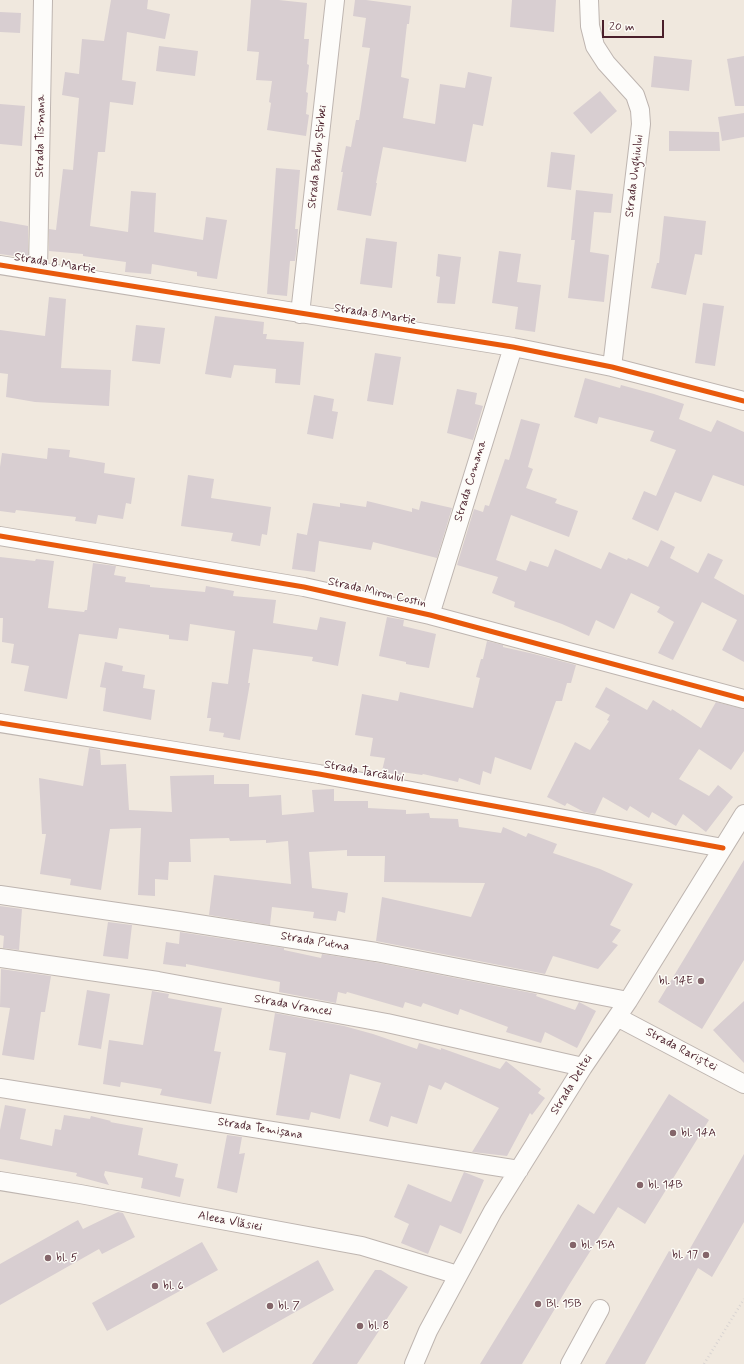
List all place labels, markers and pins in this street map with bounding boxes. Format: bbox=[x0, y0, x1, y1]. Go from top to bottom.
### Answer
place label: bl. 14E bbox=[659, 974, 693, 988]
marker: bl. 14E bbox=[696, 976, 706, 986]
place label: bl. 14A bbox=[681, 1126, 716, 1140]
marker: bl. 14A bbox=[668, 1128, 678, 1138]
place label: bl. 14B bbox=[648, 1178, 683, 1192]
marker: bl. 14B bbox=[635, 1180, 645, 1190]
place label: bl. 15A bbox=[581, 1238, 615, 1252]
marker: bl. 15A bbox=[568, 1240, 578, 1250]
place label: bl. 17 bbox=[672, 1248, 698, 1262]
marker: bl. 17 bbox=[701, 1250, 711, 1260]
place label: bl. 5 bbox=[56, 1251, 78, 1265]
marker: bl. 5 bbox=[43, 1253, 53, 1263]
place label: bl. 6 bbox=[163, 1279, 184, 1293]
marker: bl. 6 bbox=[150, 1281, 160, 1291]
place label: Bl. 15B bbox=[546, 1297, 582, 1311]
place label: bl. 7 bbox=[278, 1299, 300, 1313]
marker: Bl. 15B bbox=[533, 1299, 543, 1309]
marker: bl. 7 bbox=[265, 1301, 275, 1311]
place label: bl. 8 bbox=[368, 1319, 389, 1333]
marker: bl. 8 bbox=[355, 1321, 365, 1331]

